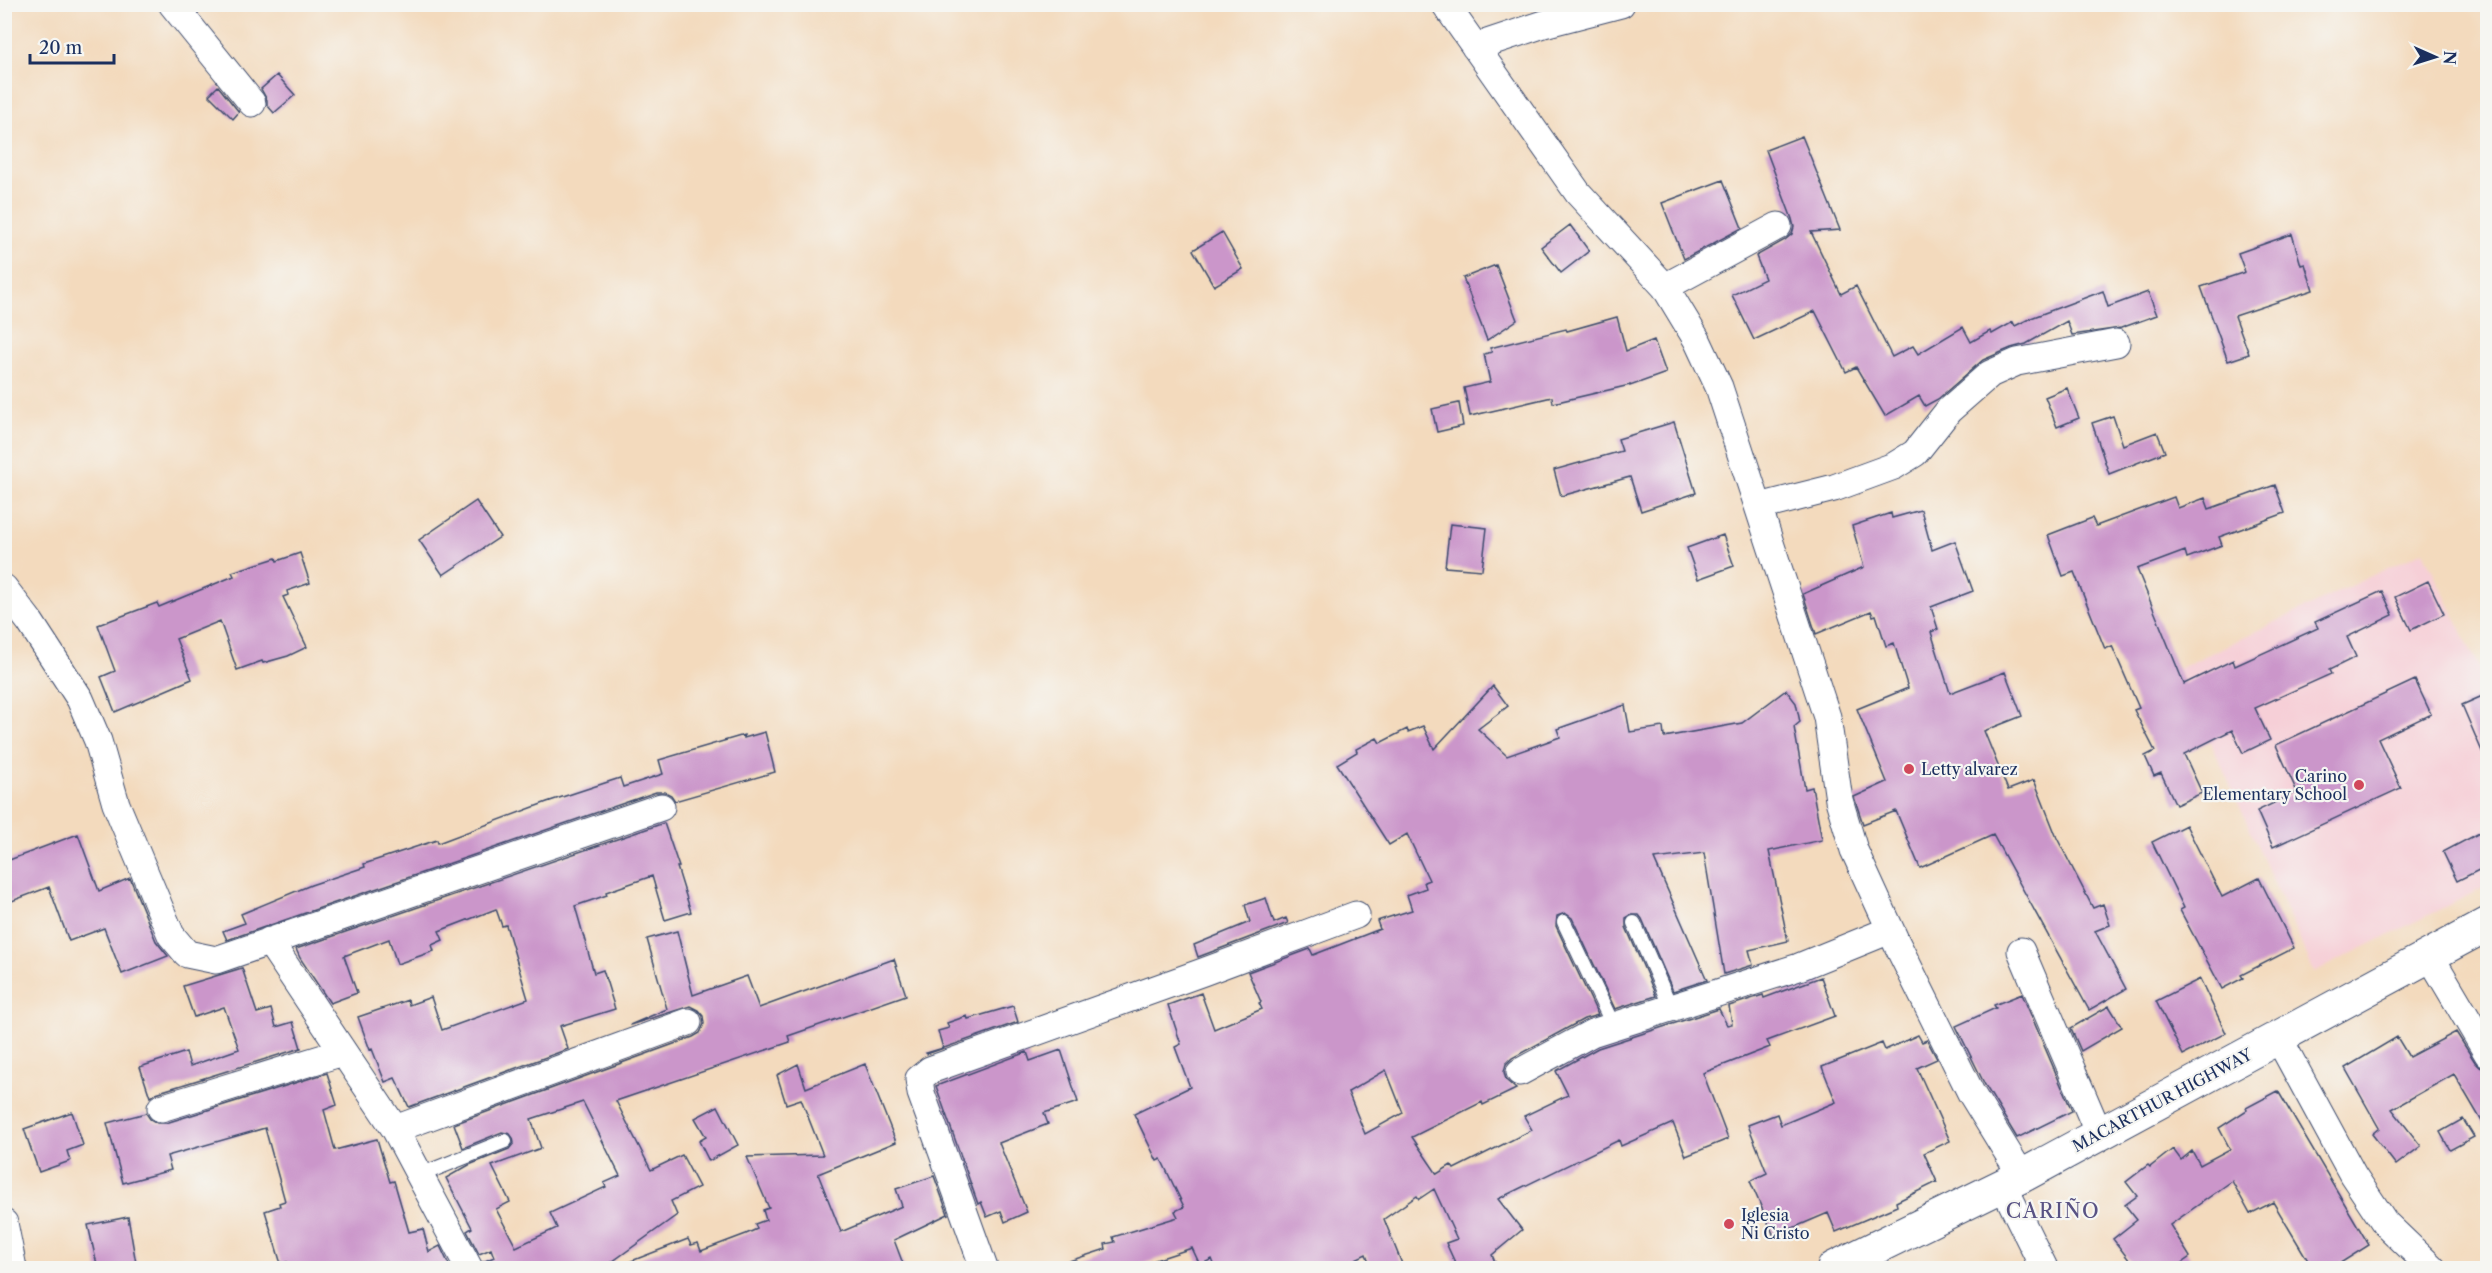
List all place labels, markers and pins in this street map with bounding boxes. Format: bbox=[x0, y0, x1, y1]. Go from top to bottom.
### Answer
place label: Letty alvarez bbox=[1921, 759, 2018, 779]
marker: Letty alvarez bbox=[1902, 762, 1916, 776]
place label: Carino Elementary School bbox=[2203, 766, 2347, 804]
marker: Carino Elementary School bbox=[2352, 778, 2366, 792]
place label: Iglesia Ni Cristo bbox=[1741, 1205, 1810, 1243]
marker: Iglesia Ni Cristo bbox=[1722, 1217, 1736, 1231]

